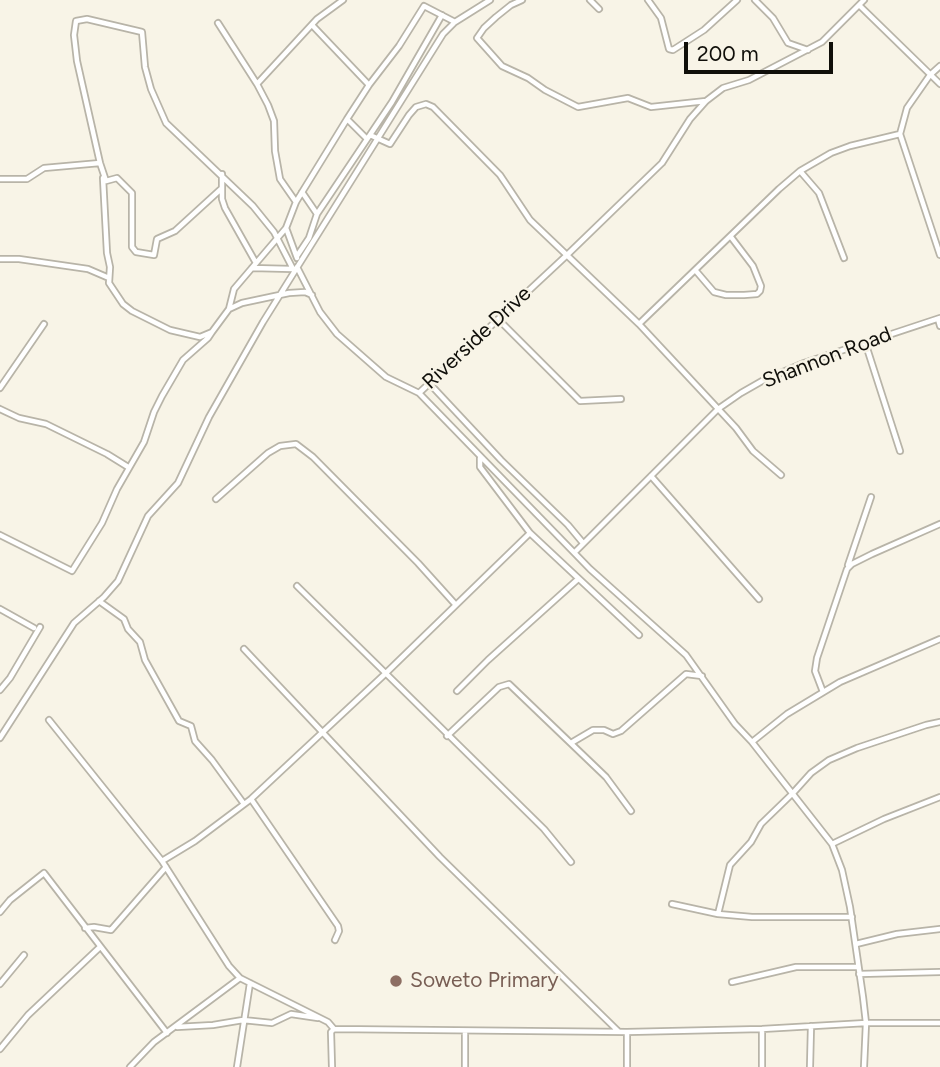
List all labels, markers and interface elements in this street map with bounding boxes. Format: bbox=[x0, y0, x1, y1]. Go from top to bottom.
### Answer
scale bar bbox=[688, 28, 837, 72]
text: 200 m bbox=[697, 41, 759, 66]
street label: Riverside Drive bbox=[417, 281, 537, 395]
street label: Shannon Road bbox=[759, 322, 895, 394]
place label: Soweto Primary bbox=[410, 968, 558, 994]
marker: Soweto Primary bbox=[388, 973, 404, 989]

